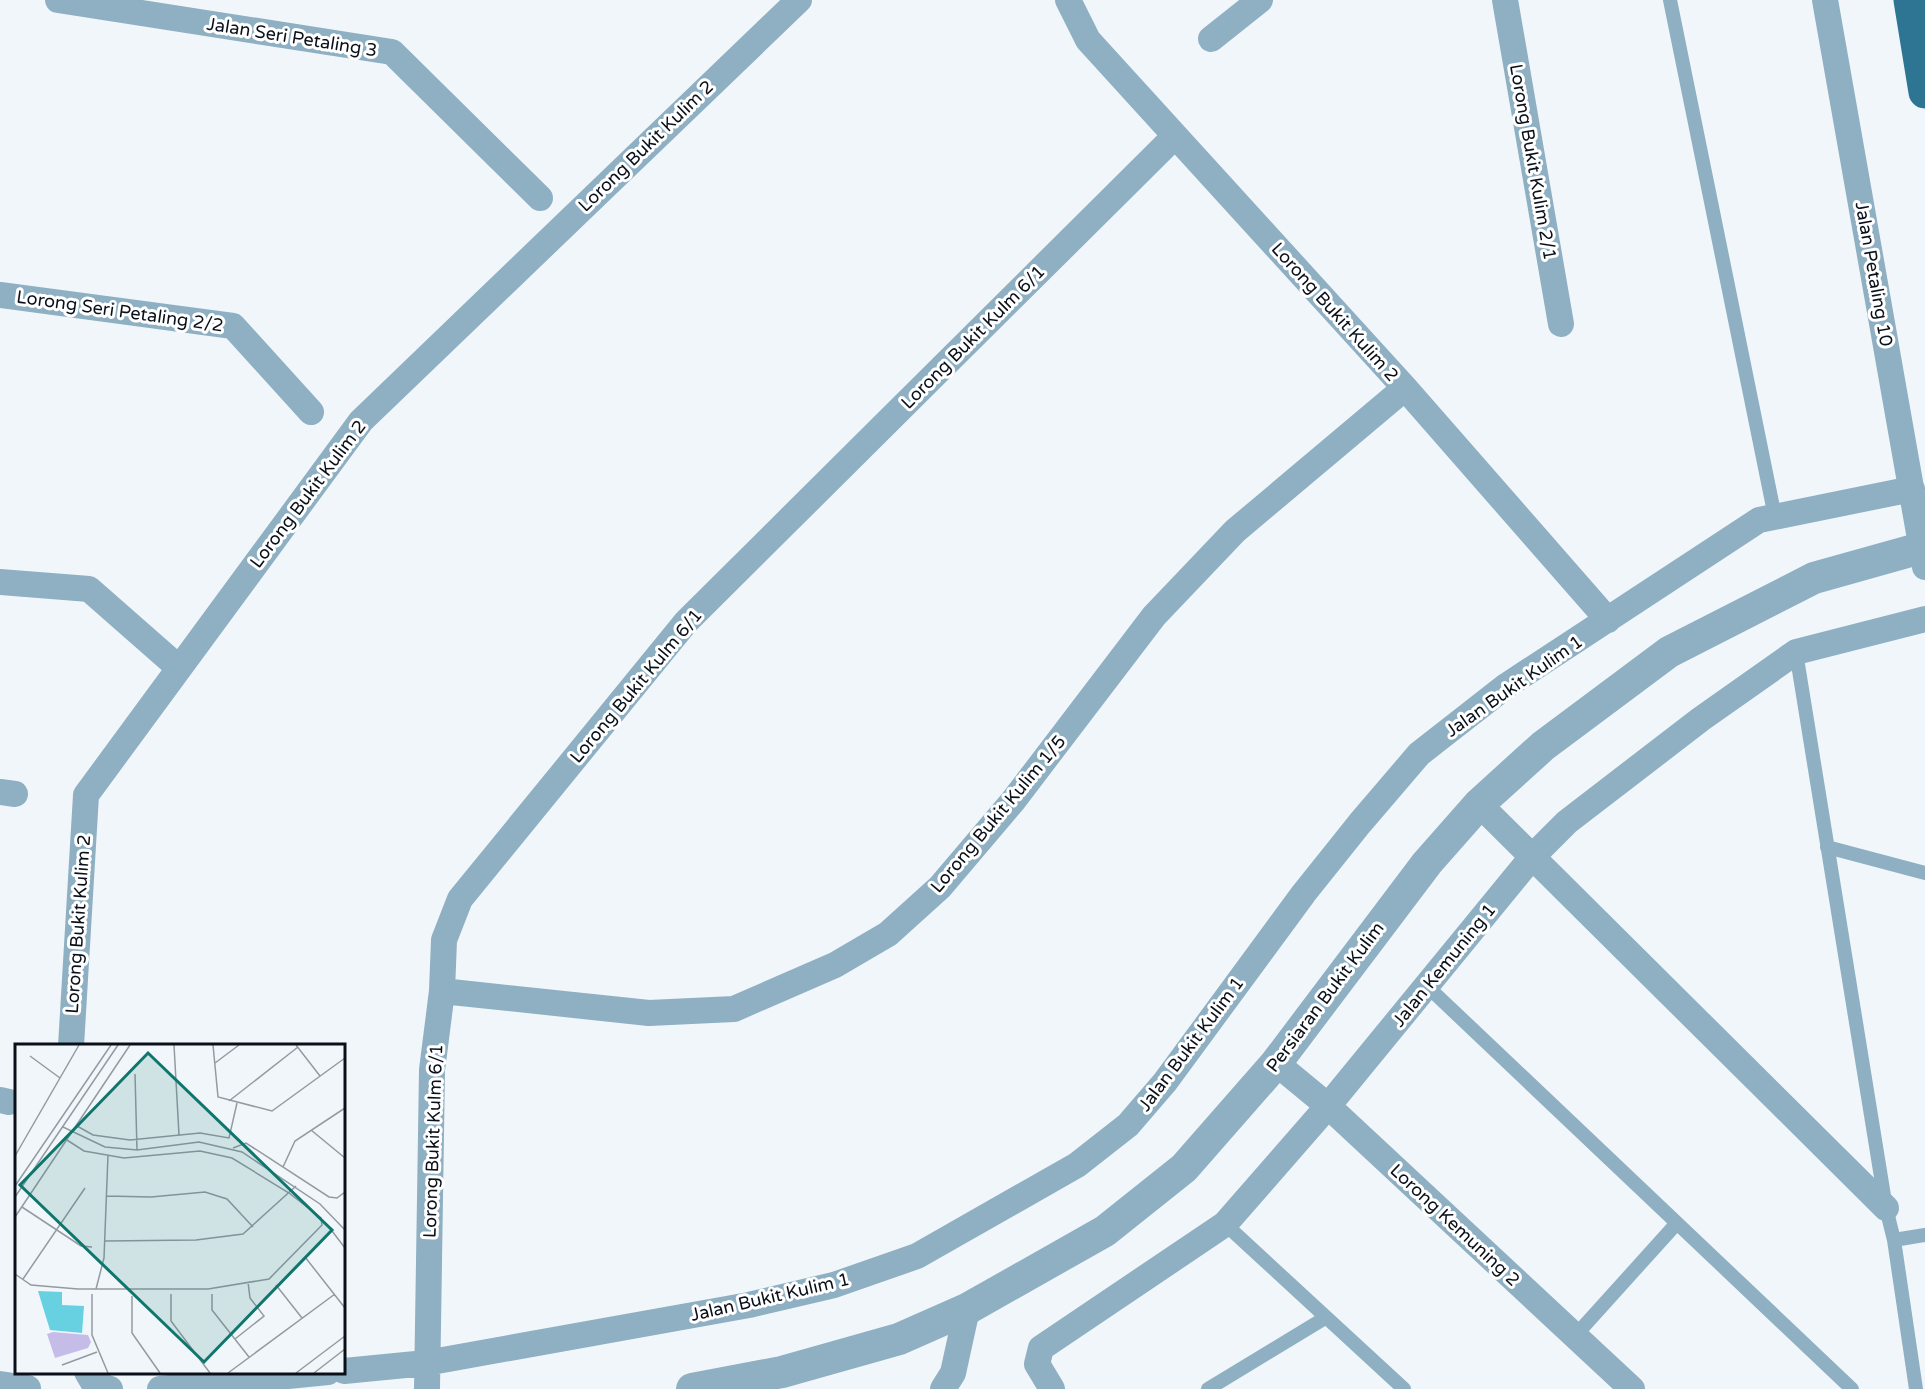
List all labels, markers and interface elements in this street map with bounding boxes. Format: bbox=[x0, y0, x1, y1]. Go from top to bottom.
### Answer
street label: Jalan Seri Petaling 3 bbox=[205, 13, 379, 61]
street label: Lorong Bukit Kulim 2/1 bbox=[1505, 62, 1561, 262]
street label: Lorong Bukit Kulim 2 bbox=[574, 76, 718, 216]
street label: Jalan Petaling 10 bbox=[1850, 200, 1898, 348]
street label: Lorong Bukit Kulim 2 bbox=[1267, 238, 1403, 386]
street label: Lorong Bukit Kulm 6/1 bbox=[897, 261, 1049, 413]
street label: Lorong Seri Petaling 2/2 bbox=[15, 286, 225, 336]
street label: Lorong Bukit Kulim 2 bbox=[245, 416, 371, 572]
street label: Lorong Bukit Kulm 6/1 bbox=[565, 604, 707, 768]
street label: Jalan Bukit Kulim 1 bbox=[1441, 630, 1587, 742]
street label: Lorong Bukit Kulim 1/5 bbox=[926, 731, 1070, 897]
street label: Lorong Bukit Kulim 2 bbox=[61, 834, 95, 1014]
street label: Jalan Kemuning 1 bbox=[1388, 899, 1500, 1031]
street label: Persiaran Bukit Kulim bbox=[1261, 918, 1389, 1076]
street label: Jalan Bukit Kulim 1 bbox=[1133, 973, 1249, 1115]
inset map bbox=[15, 1044, 345, 1374]
street label: Lorong Bukit Kulm 6/1 bbox=[419, 1044, 447, 1238]
street label: Lorong Kemuning 2 bbox=[1386, 1159, 1524, 1291]
street label: Jalan Bukit Kulim 1 bbox=[688, 1268, 852, 1326]

